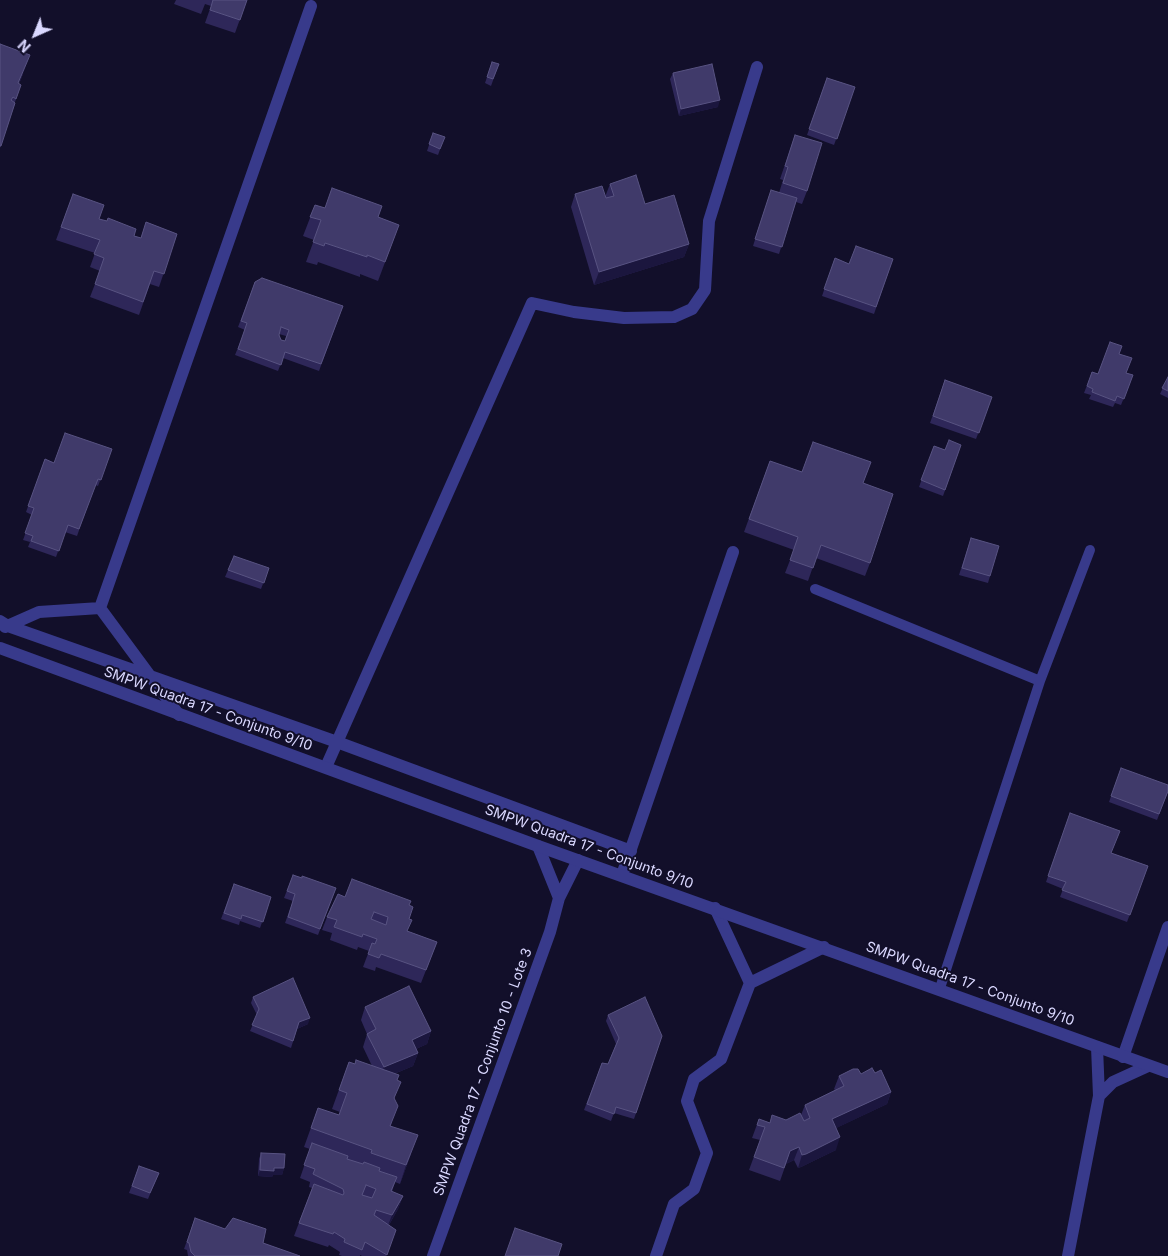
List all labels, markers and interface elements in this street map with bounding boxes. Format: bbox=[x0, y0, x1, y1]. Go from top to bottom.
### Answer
north arrow bbox=[10, 10, 60, 60]
text: N bbox=[14, 36, 34, 56]
street label: SMPW Quadra 17 - Conjunto 9/10 bbox=[101, 663, 315, 755]
street label: SMPW Quadra 17 - Conjunto 9/10 bbox=[482, 801, 696, 893]
street label: SMPW Quadra 17 - Conjunto 9/10 bbox=[863, 938, 1077, 1030]
street label: SMPW Quadra 17 - Conjunto 10 - Lote 3 bbox=[430, 946, 536, 1198]

